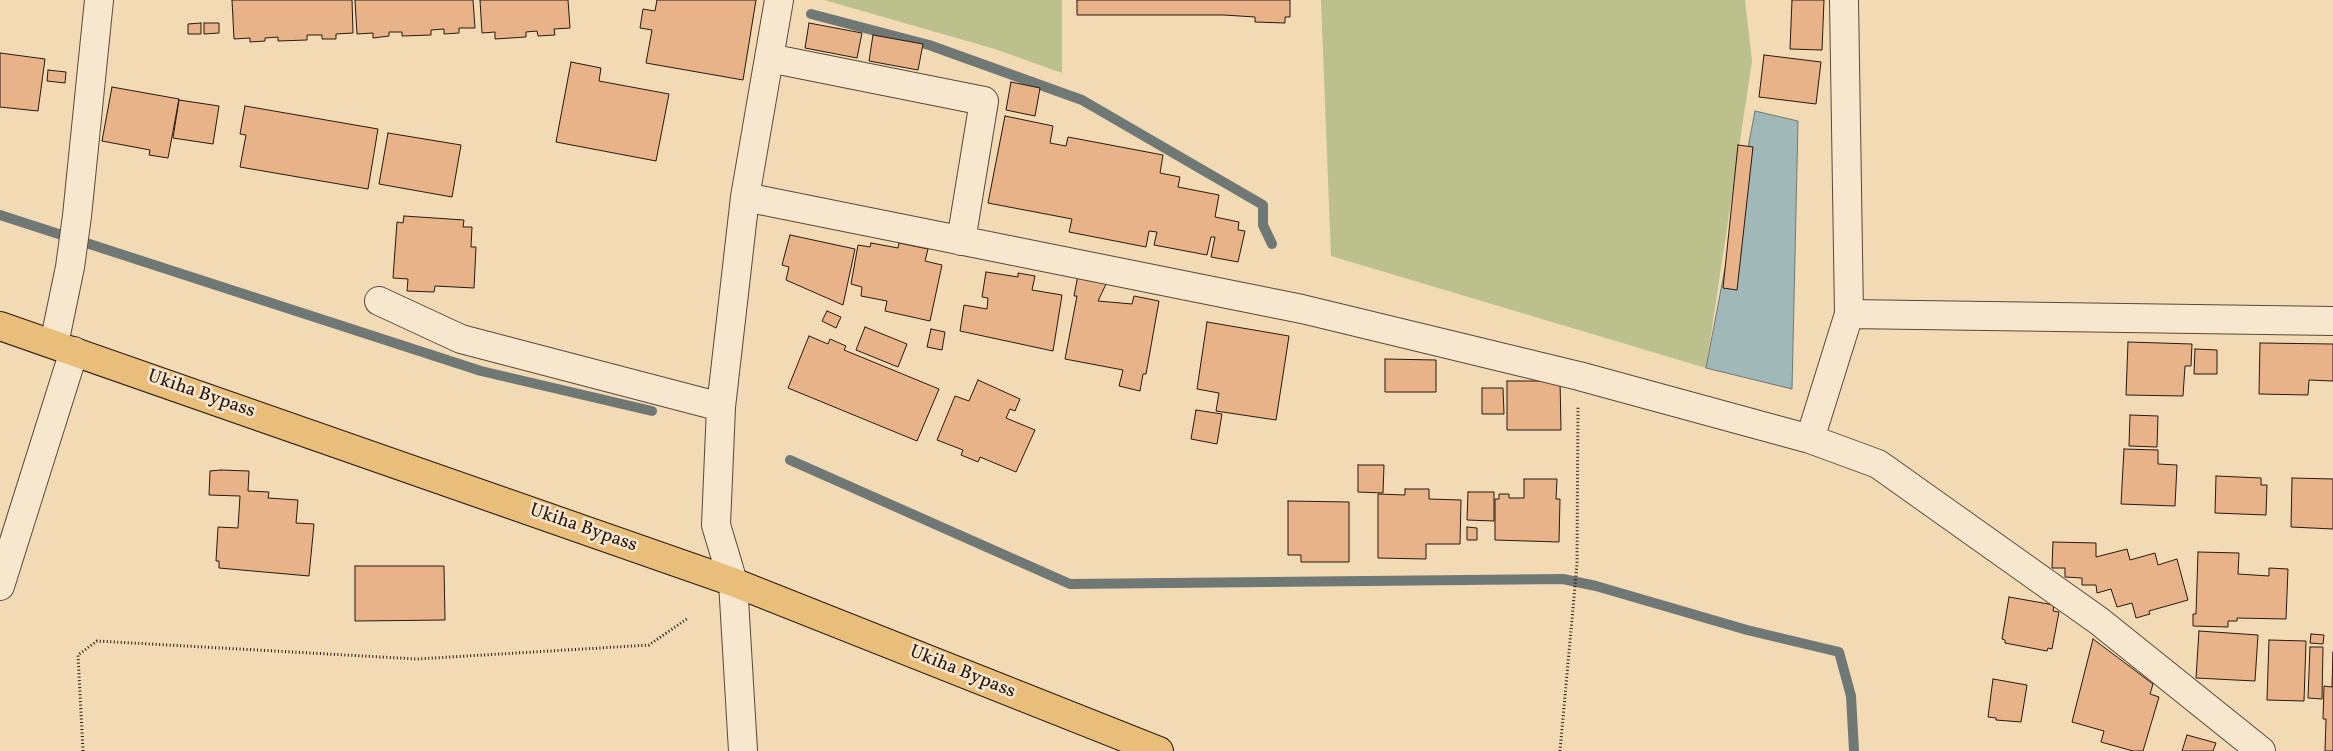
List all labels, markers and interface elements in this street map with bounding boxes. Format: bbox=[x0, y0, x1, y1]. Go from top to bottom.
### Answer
street label: Ukiha Bypass bbox=[144, 366, 258, 424]
street label: Ukiha Bypass bbox=[526, 500, 640, 558]
street label: Ukiha Bypass bbox=[906, 641, 1018, 705]

